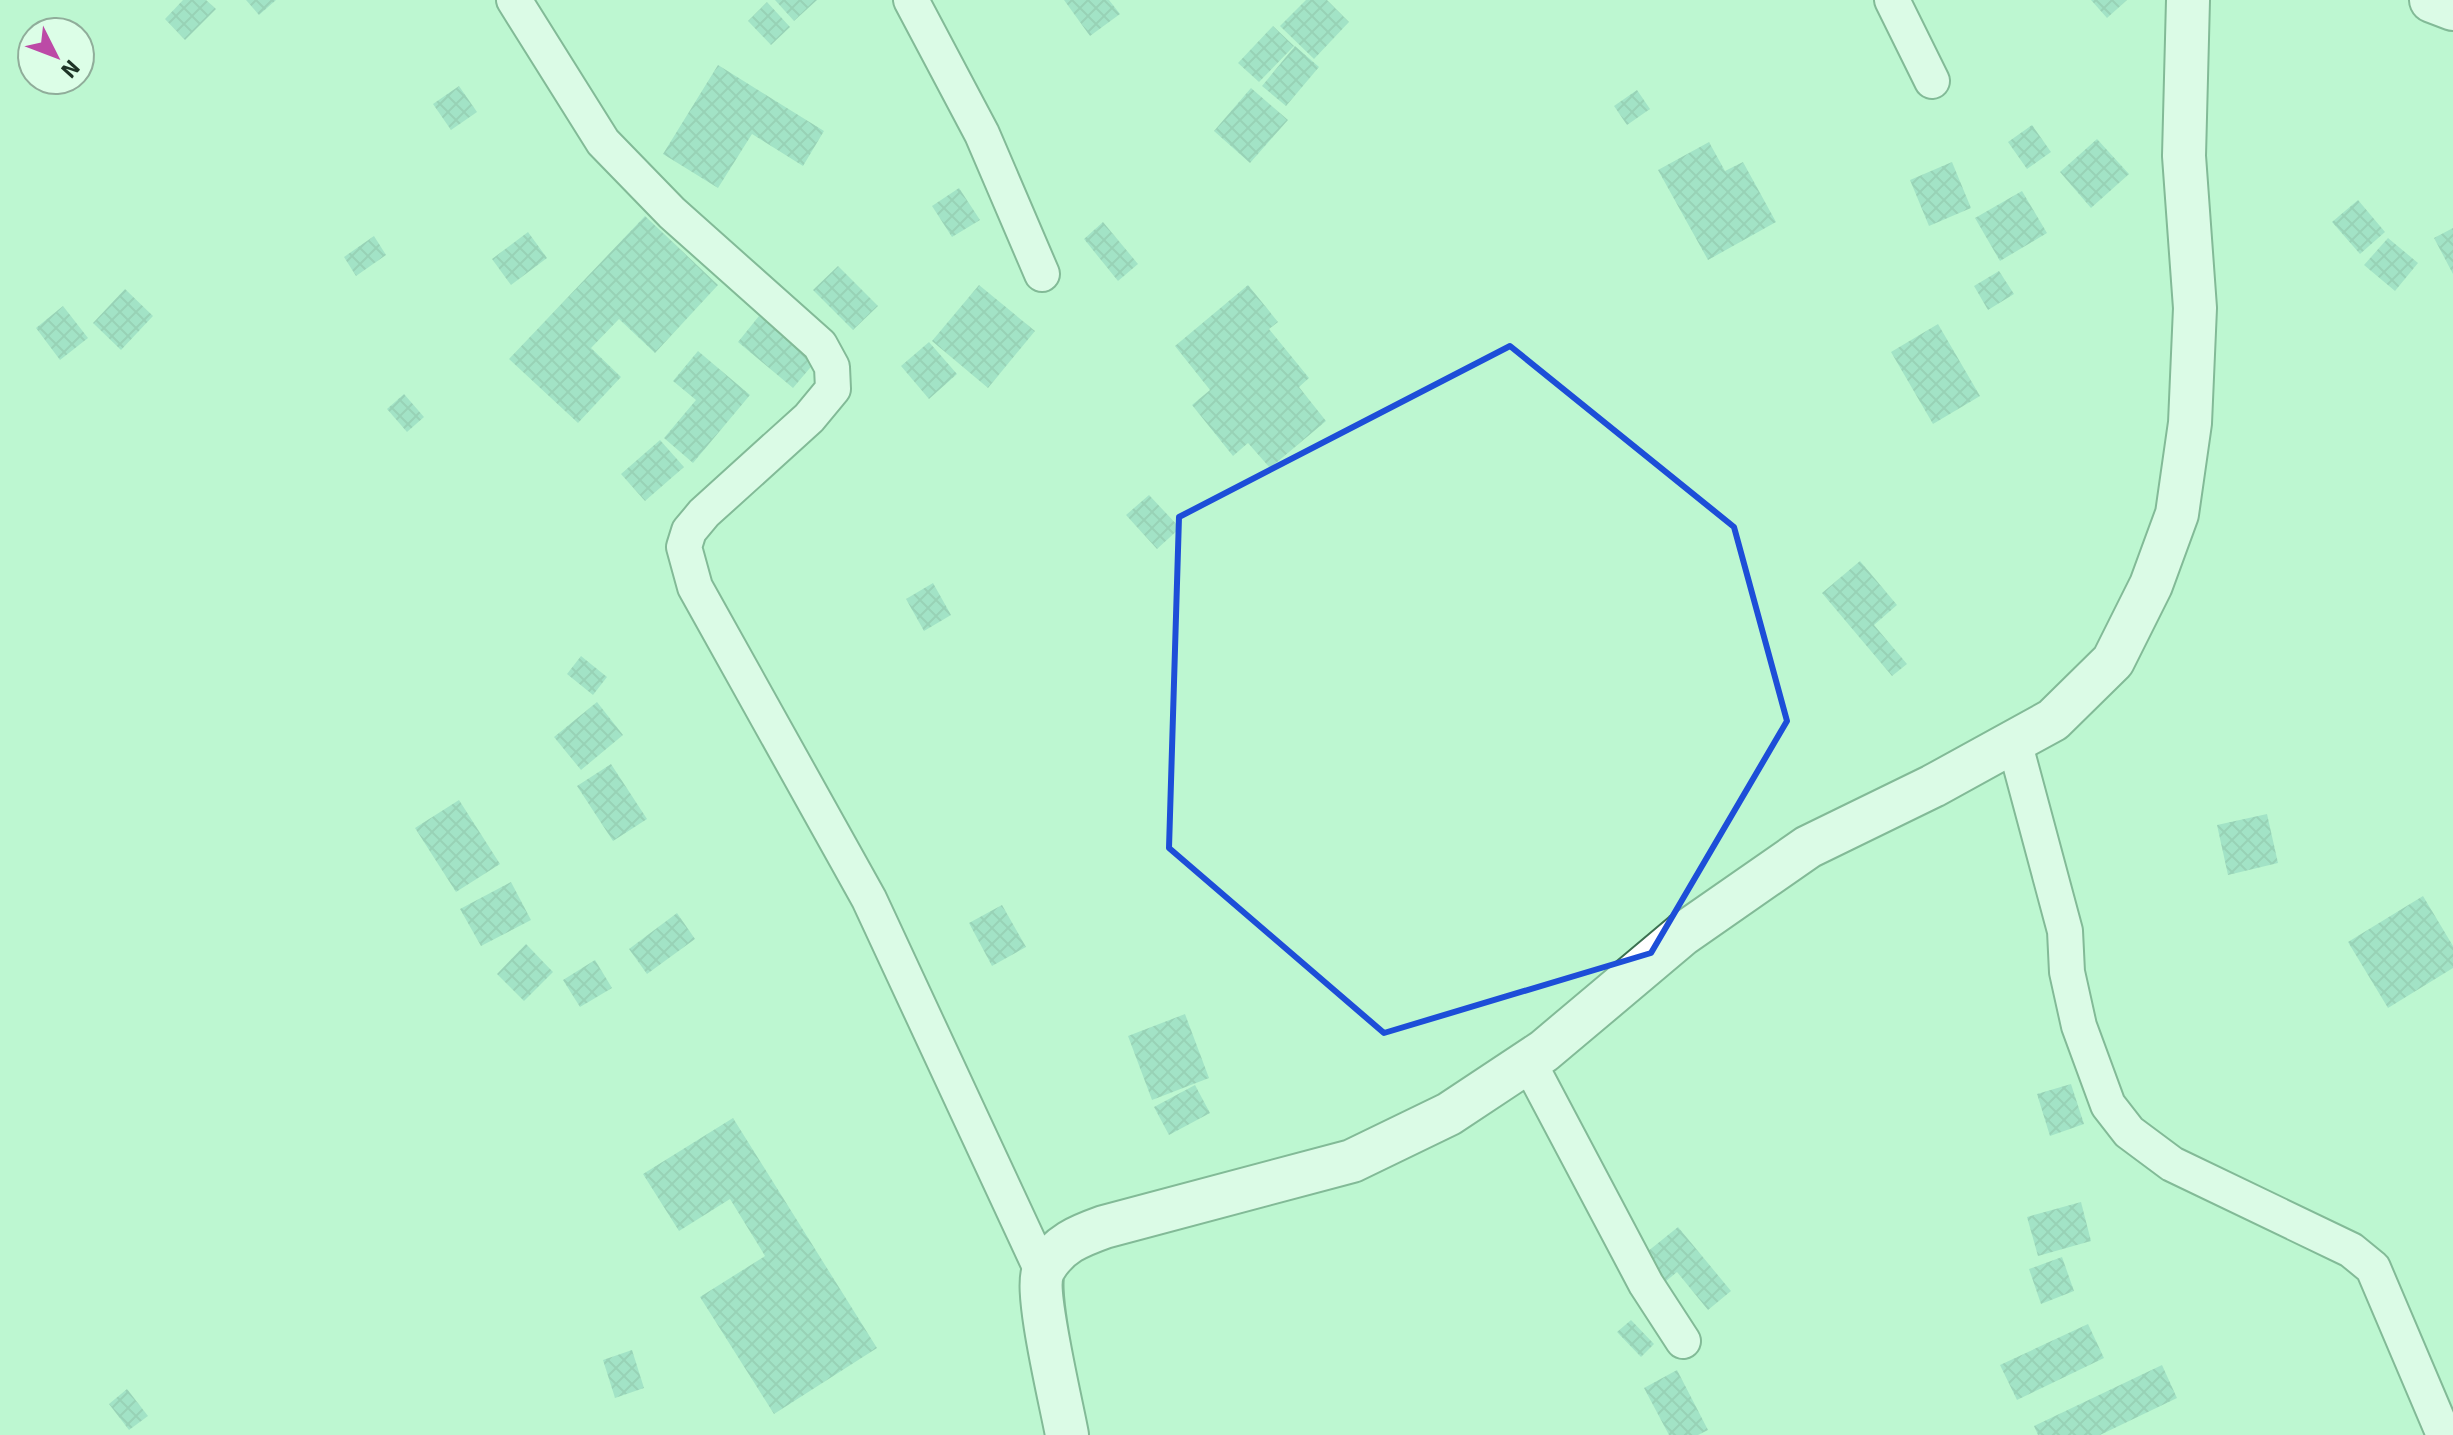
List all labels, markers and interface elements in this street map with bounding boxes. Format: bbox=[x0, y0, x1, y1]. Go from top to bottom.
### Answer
north arrow bbox=[16, 16, 96, 96]
text: N bbox=[55, 54, 86, 84]

